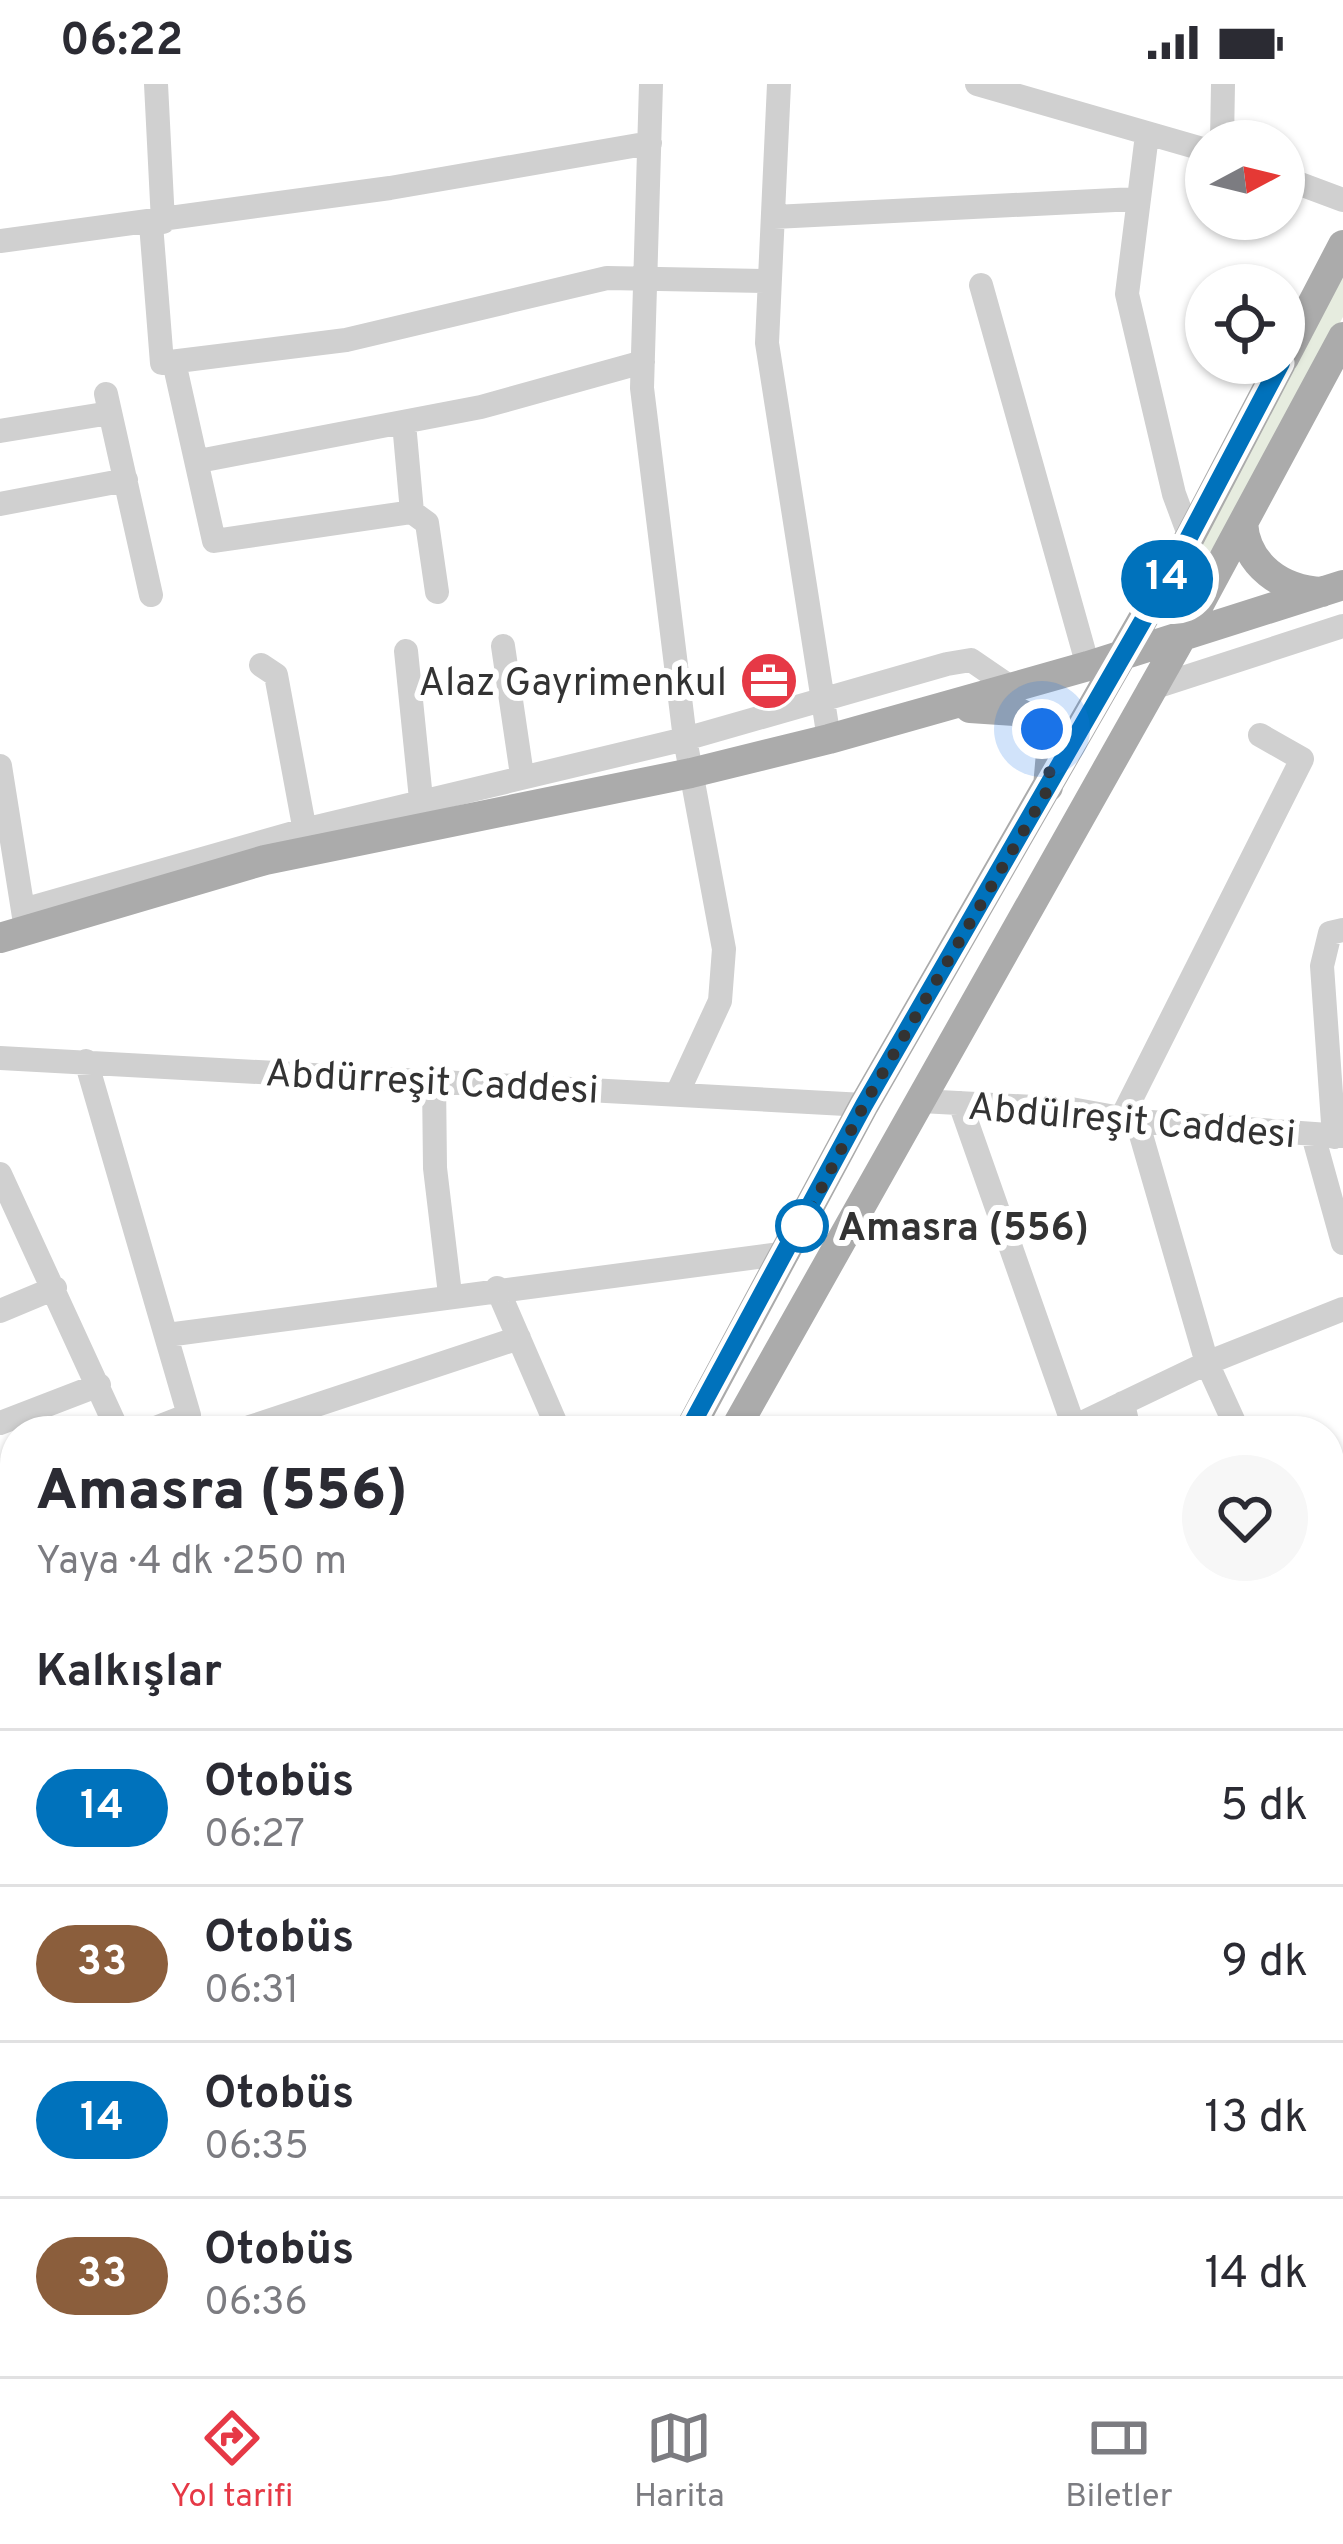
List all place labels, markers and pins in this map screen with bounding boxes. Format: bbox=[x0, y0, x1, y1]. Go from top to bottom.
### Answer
office icon: Alaz Gayrimenkul bbox=[738, 650, 800, 712]
place label: Alaz Gayrimenkul bbox=[419, 661, 727, 710]
marker: Amasra (556) bbox=[777, 1201, 827, 1251]
place label: Amasra (556) bbox=[838, 1206, 1089, 1255]

